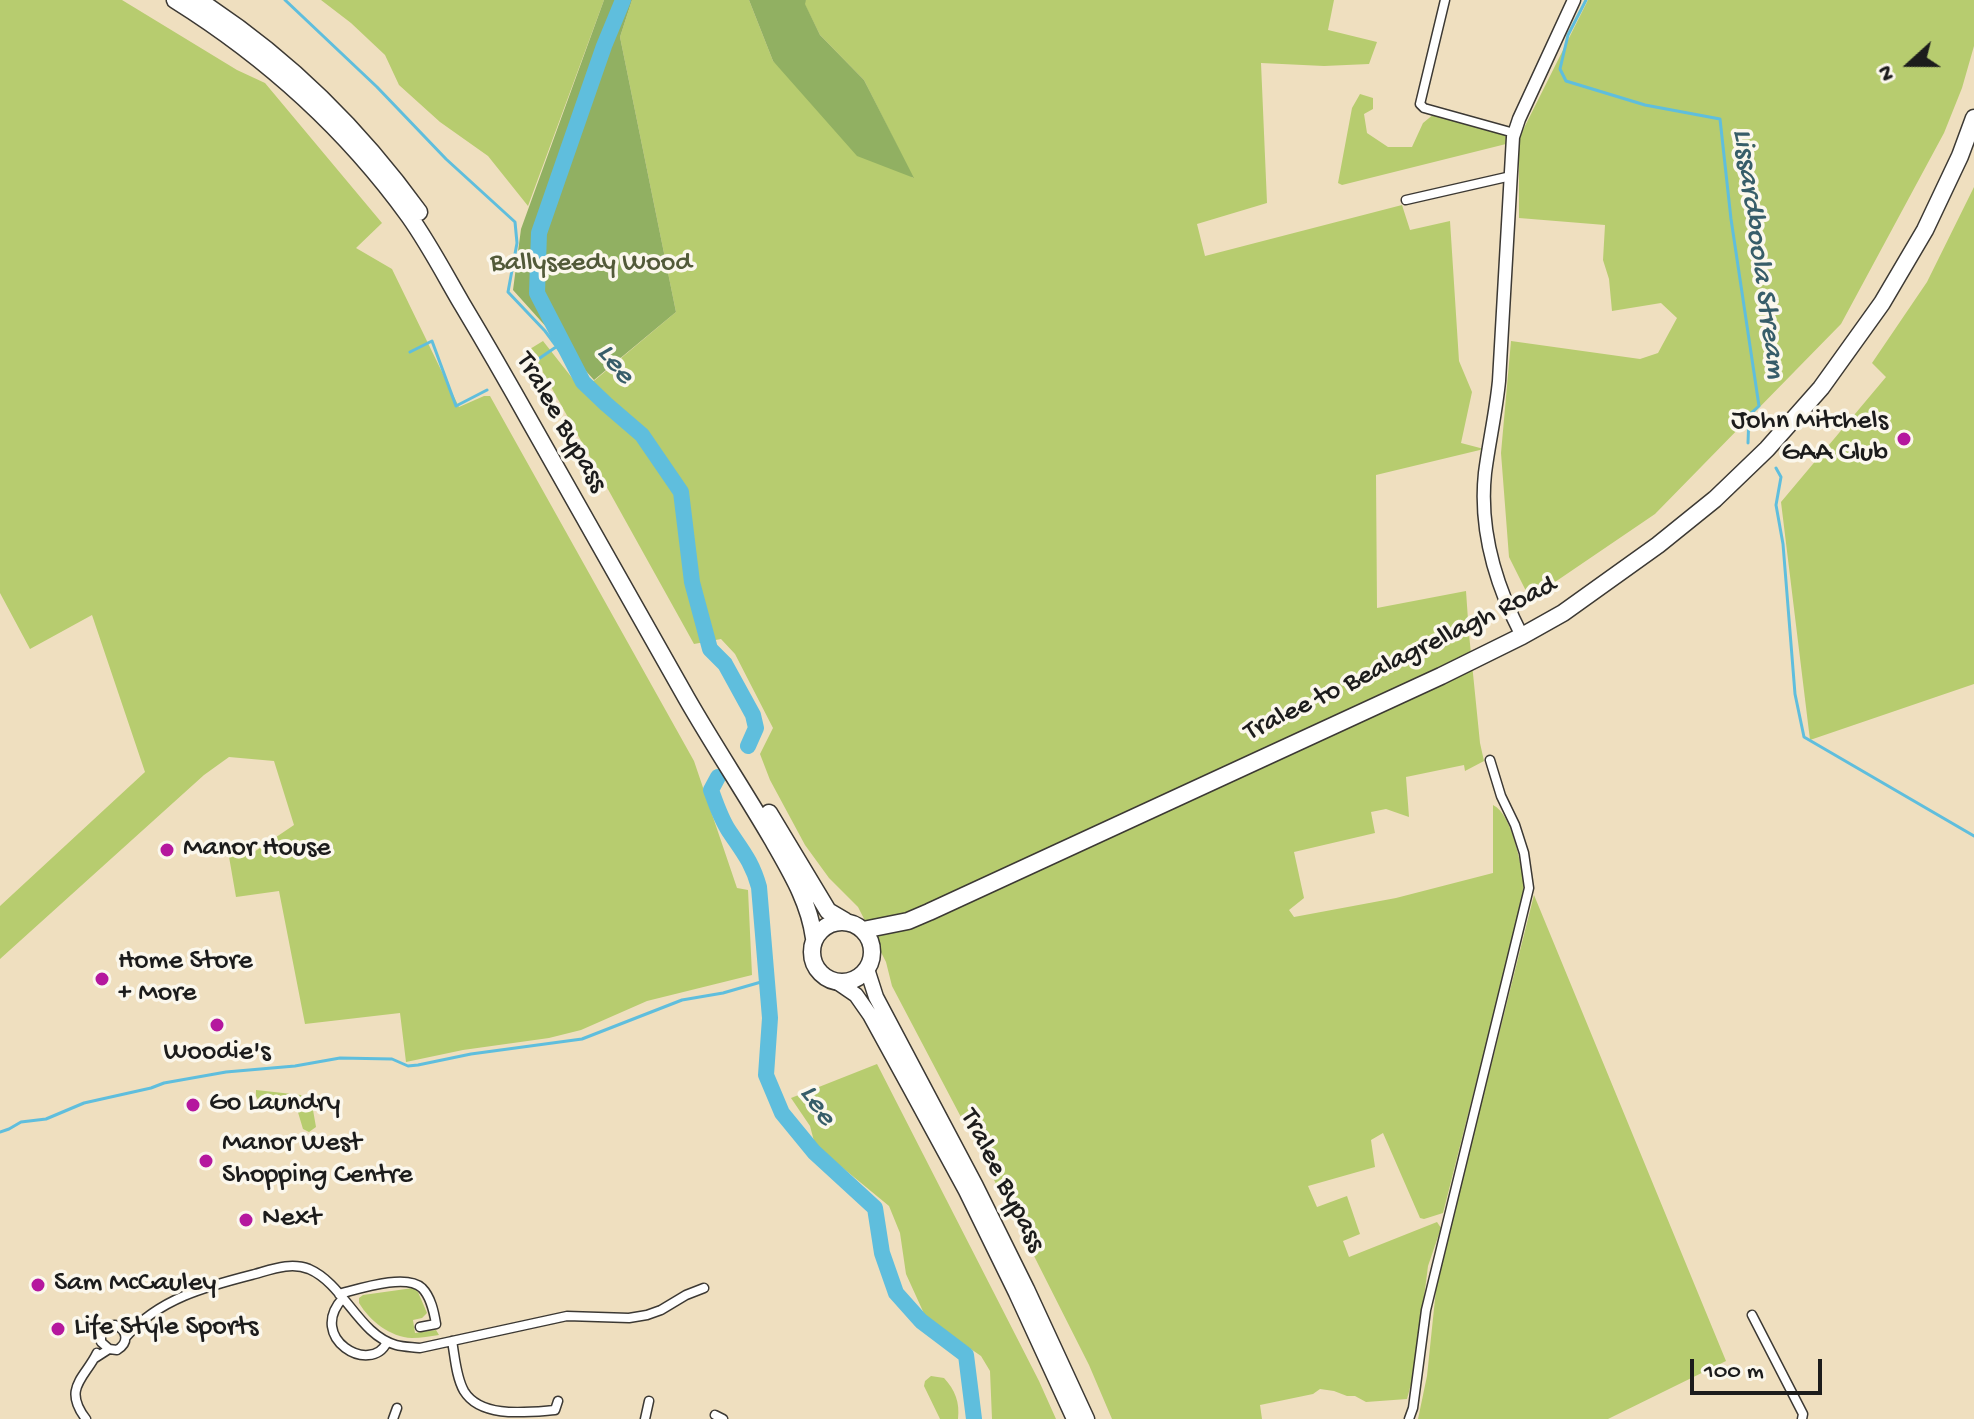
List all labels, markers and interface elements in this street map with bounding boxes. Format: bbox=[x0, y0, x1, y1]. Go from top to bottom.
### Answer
north arrow bbox=[1870, 24, 1950, 104]
text: N bbox=[1873, 61, 1902, 84]
water label: Lissardboola Stream bbox=[1722, 127, 1792, 381]
park label: Ballyseedy Wood bbox=[490, 248, 692, 282]
water label: Lee bbox=[587, 337, 641, 393]
street label: Tralee Bypass bbox=[506, 347, 614, 499]
place label: John Mitchels GAA Club bbox=[1731, 406, 1888, 472]
marker: John Mitchels GAA Club bbox=[1895, 430, 1913, 448]
street label: Tralee to Bealagrellagh Road bbox=[1239, 570, 1563, 750]
place label: Manor House bbox=[183, 833, 331, 867]
marker: Manor House bbox=[158, 841, 176, 859]
place label: Home Store + More bbox=[118, 946, 253, 1012]
marker: Home Store + More bbox=[93, 970, 111, 988]
marker: Woodie's bbox=[208, 1016, 226, 1034]
place label: Woodie's bbox=[163, 1037, 271, 1071]
water label: Lee bbox=[789, 1079, 843, 1133]
place label: Go Laundry bbox=[209, 1088, 340, 1122]
marker: Go Laundry bbox=[184, 1096, 202, 1114]
street label: Tralee Bypass bbox=[951, 1104, 1051, 1258]
place label: Manor West Shopping Centre bbox=[222, 1128, 413, 1194]
marker: Manor West Shopping Centre bbox=[197, 1152, 215, 1170]
place label: Next bbox=[262, 1203, 321, 1237]
marker: Next bbox=[237, 1211, 255, 1229]
place label: Sam McCauley bbox=[54, 1268, 216, 1302]
marker: Sam McCauley bbox=[29, 1276, 47, 1294]
place label: Life Style Sports bbox=[74, 1312, 258, 1346]
marker: Life Style Sports bbox=[49, 1320, 67, 1338]
scale bar bbox=[1694, 1343, 1826, 1393]
text: 100 m bbox=[1704, 1358, 1764, 1387]

